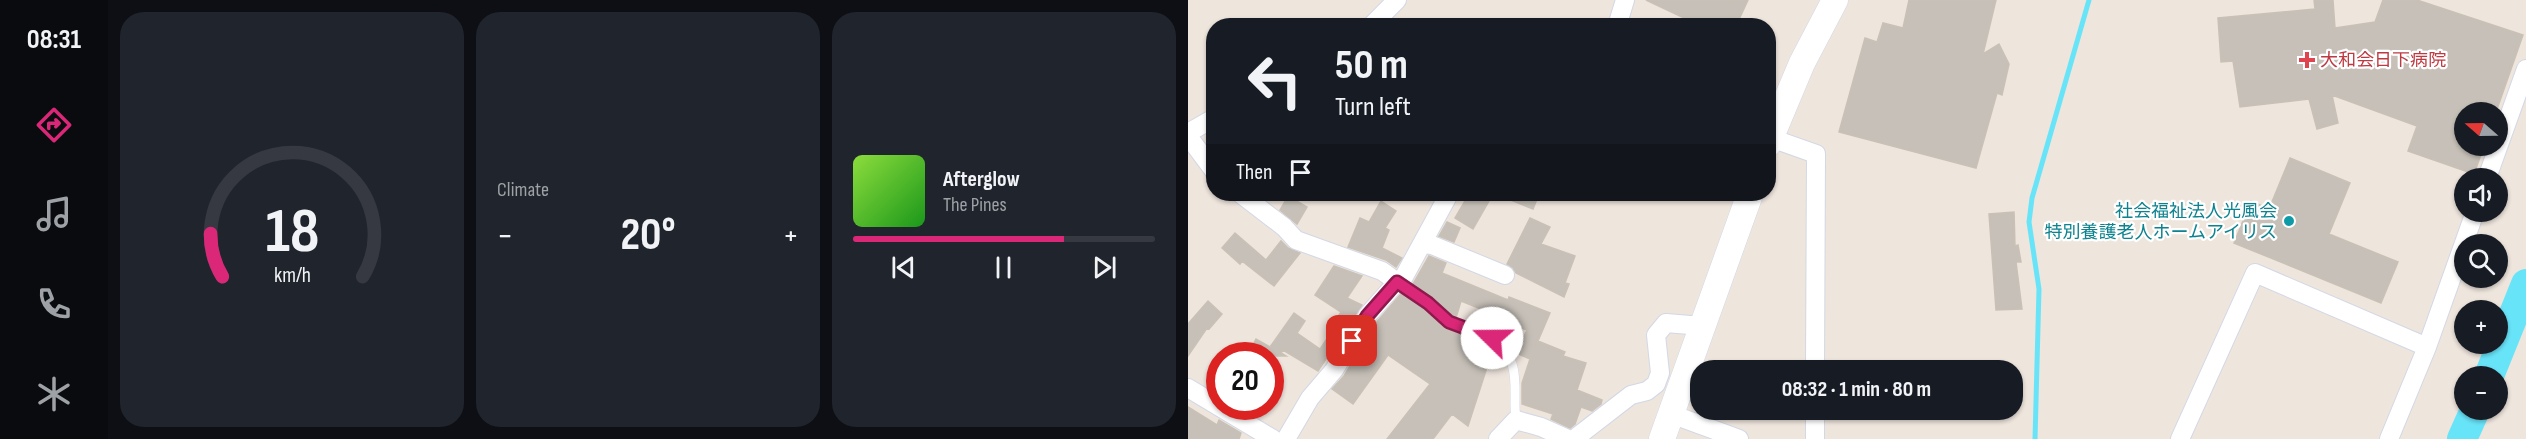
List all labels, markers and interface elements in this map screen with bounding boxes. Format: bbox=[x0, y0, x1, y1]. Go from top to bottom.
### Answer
text: 08:31 bbox=[27, 24, 81, 56]
text: 50 m bbox=[1335, 40, 1408, 91]
icon: left bbox=[1236, 42, 1314, 120]
place label: 大和会日下病院 bbox=[2320, 50, 2446, 71]
marker: 大和会日下病院 bbox=[2298, 51, 2316, 69]
text: Turn left bbox=[1335, 91, 1411, 123]
north arrow bbox=[2454, 102, 2508, 156]
map controls bbox=[2454, 102, 2508, 420]
icon: directions bbox=[33, 104, 75, 146]
icon: arrive bbox=[1284, 156, 1317, 189]
text: Then bbox=[1236, 159, 1272, 186]
text: Afterglow bbox=[943, 166, 1020, 193]
button: sound bbox=[2454, 168, 2508, 222]
text: Climate bbox=[497, 178, 549, 202]
icon: music bbox=[33, 193, 75, 235]
text: The Pines bbox=[943, 193, 1007, 217]
text: 18 bbox=[265, 195, 319, 270]
place label: 社会福祉法人光風会 特別養護老人ホームアイリス bbox=[2044, 201, 2277, 243]
text: 20° bbox=[620, 208, 676, 263]
marker: 社会福祉法人光風会 特別養護老人ホームアイリス bbox=[2282, 214, 2296, 228]
text: − bbox=[497, 216, 513, 256]
text: + bbox=[783, 216, 799, 256]
button: search bbox=[2454, 234, 2508, 288]
icon: previous bbox=[887, 251, 920, 284]
icon: pause bbox=[987, 251, 1020, 284]
icon: next bbox=[1088, 251, 1121, 284]
text: km/h bbox=[273, 263, 311, 288]
icon: phone bbox=[33, 283, 75, 325]
button: + bbox=[2454, 300, 2508, 354]
position arrow bbox=[1460, 306, 1524, 370]
pin bbox=[1326, 315, 1377, 366]
icon: arrive bbox=[1335, 324, 1368, 357]
speed limit sign: 20 bbox=[1206, 342, 1284, 420]
button: − bbox=[2454, 366, 2508, 420]
icon: climate bbox=[33, 373, 75, 415]
text: 08:32 · 1 min · 80 m bbox=[1782, 376, 1931, 403]

